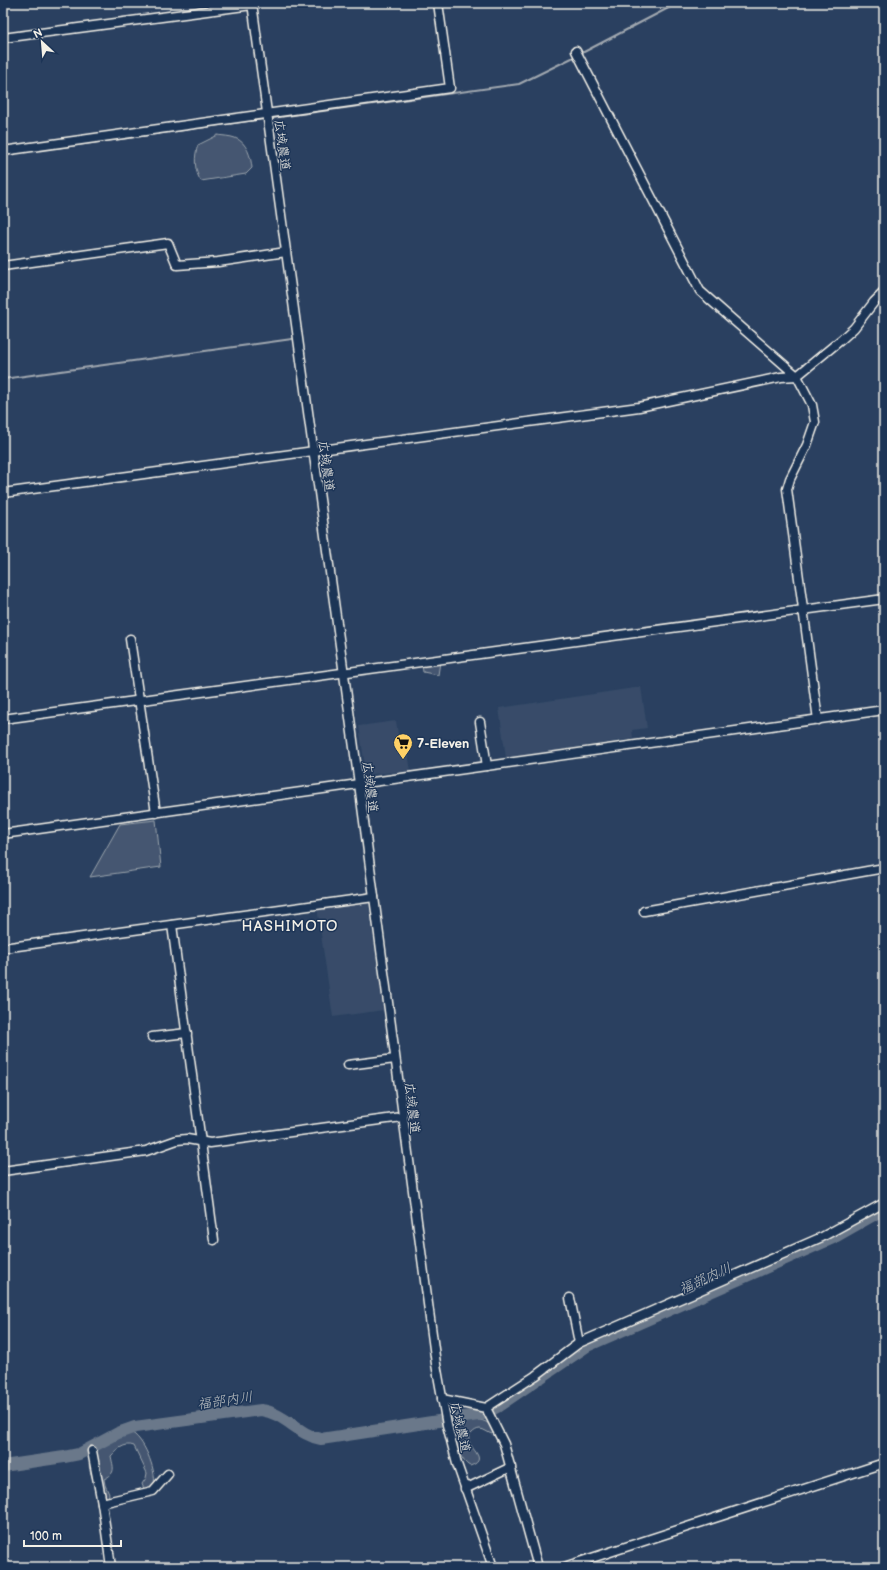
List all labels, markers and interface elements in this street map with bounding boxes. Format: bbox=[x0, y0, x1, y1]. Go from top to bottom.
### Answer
north arrow bbox=[22, 22, 62, 62]
text: N bbox=[31, 26, 44, 41]
street label: 広域農道 bbox=[270, 118, 294, 172]
street label: 広域農道 bbox=[314, 439, 338, 493]
supermarket icon: 7-Eleven bbox=[392, 732, 414, 760]
place label: 7-Eleven bbox=[417, 736, 469, 752]
street label: 広域農道 bbox=[359, 760, 381, 814]
district label: HASHIMOTO bbox=[242, 917, 338, 936]
street label: 広域農道 bbox=[401, 1081, 423, 1135]
water label: 福部内川 bbox=[676, 1259, 734, 1298]
water label: 福部内川 bbox=[196, 1388, 254, 1413]
street label: 広域農道 bbox=[446, 1400, 474, 1454]
scale bar bbox=[24, 1522, 121, 1548]
text: 100 m bbox=[30, 1529, 62, 1544]

